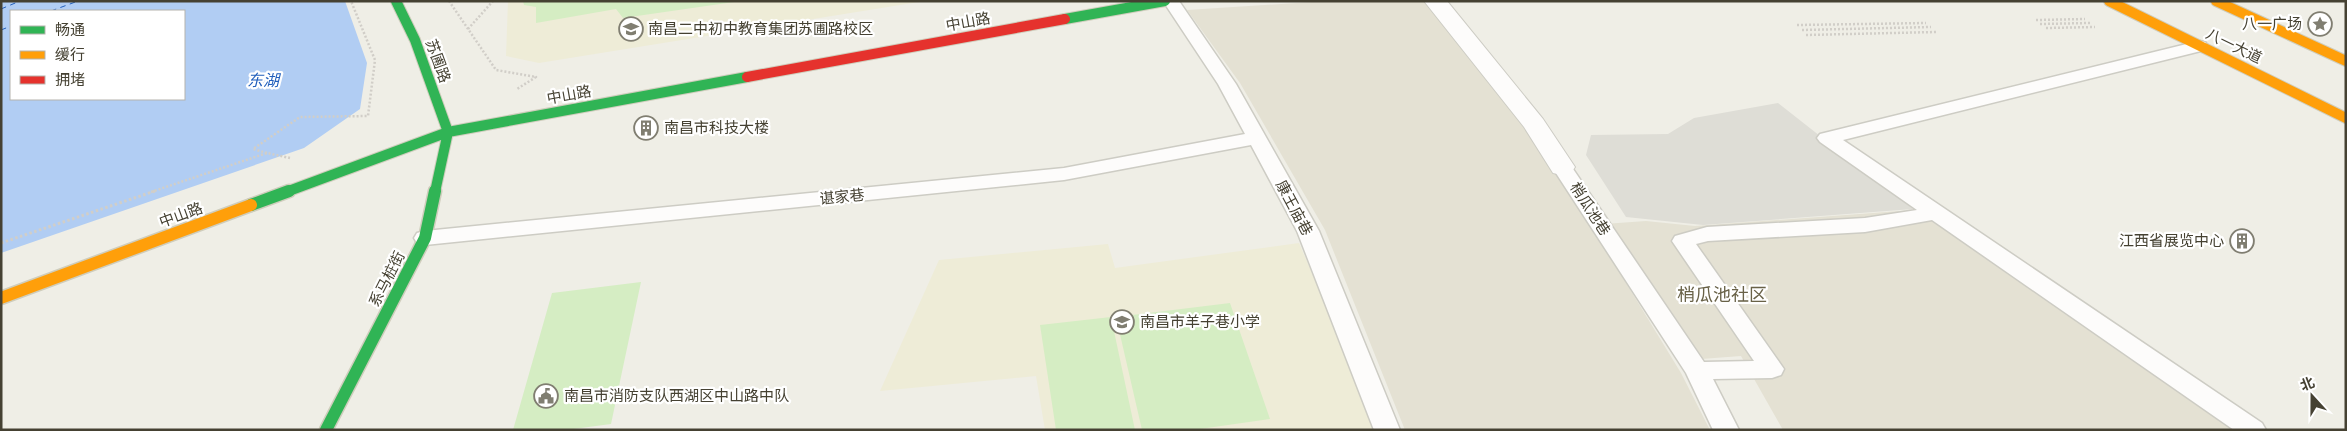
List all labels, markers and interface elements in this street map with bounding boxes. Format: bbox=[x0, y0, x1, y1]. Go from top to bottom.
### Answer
street label: 中山路 bbox=[944, 8, 992, 36]
legend bbox=[10, 10, 185, 100]
place icon: 八一广场 bbox=[2307, 11, 2333, 37]
place label: 八一广场 bbox=[2242, 14, 2302, 34]
school or university icon: 南昌二中初中教育集团苏圃路校区 bbox=[618, 16, 644, 42]
place label: 南昌二中初中教育集团苏圃路校区 bbox=[648, 19, 873, 39]
text: 畅通 bbox=[55, 20, 85, 40]
street label: 八一大道 bbox=[2203, 24, 2265, 68]
street label: 苏圃路 bbox=[421, 36, 455, 86]
text: 缓行 bbox=[55, 45, 85, 65]
text: 拥堵 bbox=[55, 70, 85, 90]
water label: 东湖 bbox=[247, 70, 282, 91]
street label: 中山路 bbox=[545, 81, 593, 109]
building icon: 南昌市科技大楼 bbox=[633, 115, 659, 141]
place label: 南昌市科技大楼 bbox=[664, 118, 769, 138]
street label: 康王庙巷 bbox=[1271, 177, 1317, 239]
street label: 梢瓜池巷 bbox=[1565, 178, 1615, 240]
street label: 谌家巷 bbox=[819, 185, 865, 209]
street label: 中山路 bbox=[156, 198, 206, 232]
building icon: 江西省展览中心 bbox=[2229, 228, 2255, 254]
place label: 江西省展览中心 bbox=[2119, 231, 2224, 251]
street label: 系马桩街 bbox=[364, 248, 410, 310]
district label: 梢瓜池社区 bbox=[1677, 283, 1767, 307]
school or university icon: 南昌市羊子巷小学 bbox=[1109, 309, 1135, 335]
place label: 南昌市羊子巷小学 bbox=[1140, 312, 1260, 332]
north arrow bbox=[2287, 371, 2337, 421]
text: 北 bbox=[2298, 373, 2317, 395]
public building icon: 南昌市消防支队西湖区中山路中队 bbox=[533, 383, 559, 409]
place label: 南昌市消防支队西湖区中山路中队 bbox=[564, 386, 789, 406]

